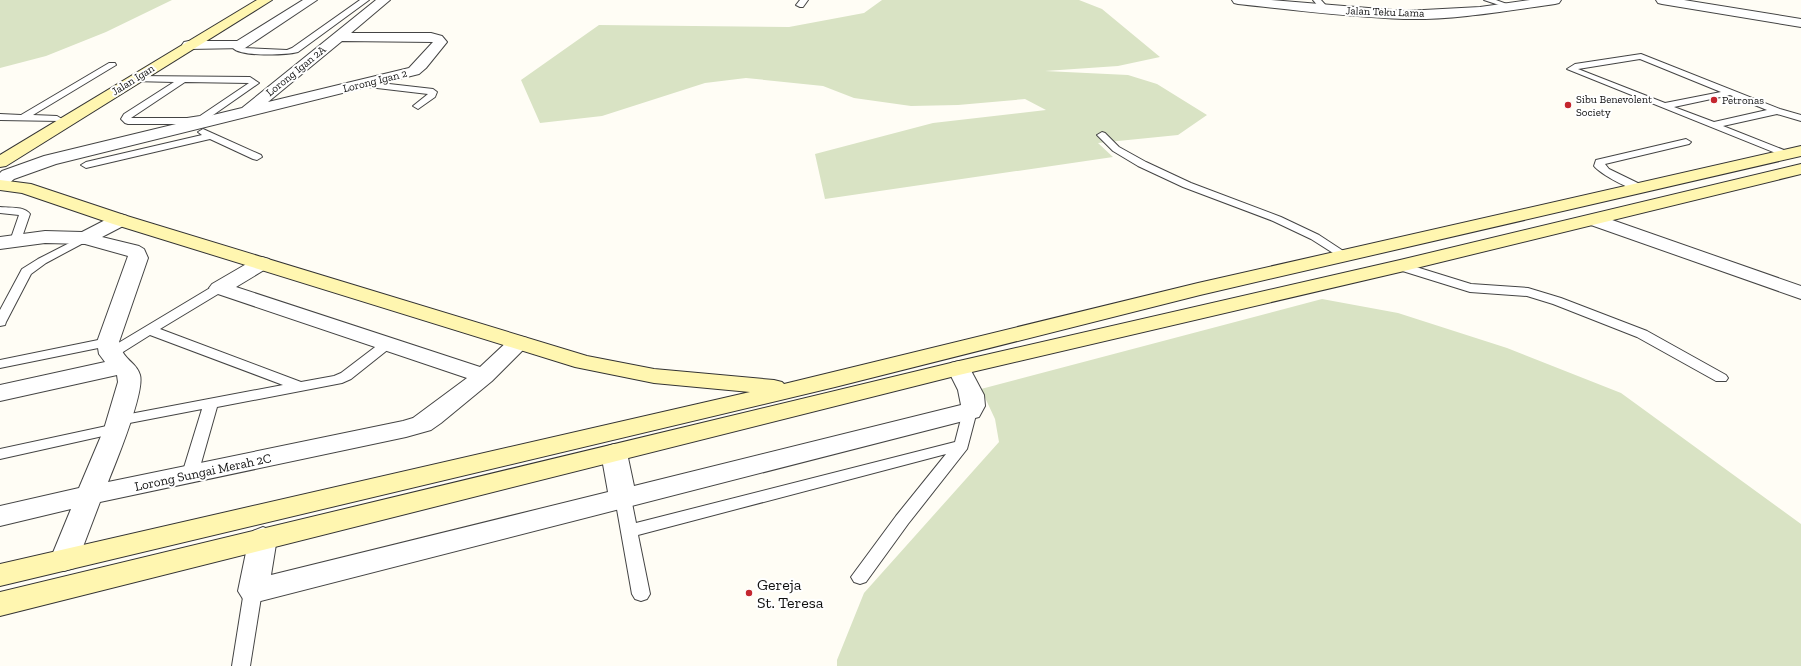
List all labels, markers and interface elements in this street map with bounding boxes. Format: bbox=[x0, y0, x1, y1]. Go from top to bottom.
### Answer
street label: Jalan Teku Lama bbox=[1345, 4, 1425, 20]
street label: Lorong Igan 2A bbox=[264, 42, 329, 99]
street label: Jalan Igan bbox=[109, 61, 157, 98]
street label: Lorong Igan 2 bbox=[341, 67, 409, 95]
place label: Sibu Benevolent Society bbox=[1576, 93, 1653, 119]
place label: Petronas bbox=[1722, 94, 1764, 107]
marker: Petronas bbox=[1709, 95, 1719, 105]
marker: Sibu Benevolent Society bbox=[1563, 100, 1573, 110]
street label: Lorong Sungai Merah 2C bbox=[133, 450, 273, 494]
place label: Gereja St. Teresa bbox=[757, 575, 824, 612]
marker: Gereja St. Teresa bbox=[744, 588, 754, 598]

